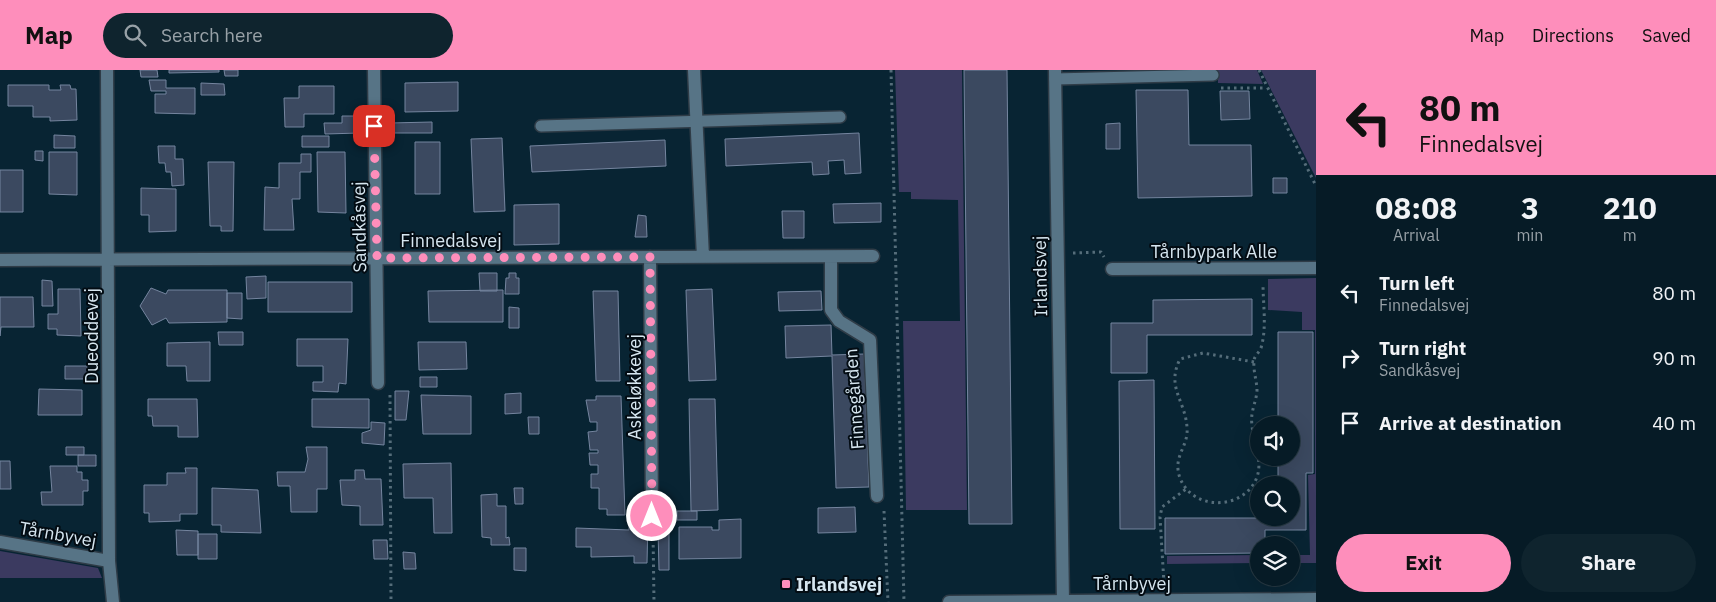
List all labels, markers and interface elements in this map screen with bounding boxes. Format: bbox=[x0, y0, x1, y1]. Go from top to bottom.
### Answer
search box bbox=[103, 13, 453, 58]
text: Map bbox=[25, 19, 73, 51]
icon: search bbox=[121, 21, 149, 49]
text: Search here bbox=[161, 23, 263, 47]
text: Map bbox=[1469, 24, 1504, 47]
text: Directions bbox=[1532, 24, 1614, 47]
text: Saved bbox=[1642, 24, 1691, 47]
text: 80 m bbox=[1419, 85, 1501, 131]
icon: left bbox=[1336, 90, 1401, 155]
pin bbox=[353, 105, 395, 147]
icon: arrive bbox=[360, 112, 388, 140]
text: Finnedalsvej bbox=[1419, 129, 1543, 158]
street label: Sandkåsvej bbox=[347, 181, 371, 273]
text: 08:08 bbox=[1375, 188, 1457, 227]
text: 3 bbox=[1521, 188, 1539, 227]
text: 210 bbox=[1603, 188, 1657, 227]
text: Arrival bbox=[1393, 225, 1440, 245]
text: min bbox=[1516, 225, 1543, 245]
text: m bbox=[1623, 225, 1637, 245]
street label: Finnedalsvej bbox=[400, 229, 502, 252]
street label: Irlandsvej bbox=[1028, 236, 1052, 316]
street label: Tårnbypark Alle bbox=[1151, 240, 1277, 263]
text: Turn left bbox=[1379, 271, 1455, 295]
icon: left bbox=[1336, 279, 1364, 307]
text: 80 m bbox=[1652, 281, 1696, 305]
street label: Dueoddevej bbox=[80, 288, 103, 384]
text: Finnedalsvej bbox=[1379, 295, 1469, 315]
street label: Askeløkkevej bbox=[623, 334, 646, 440]
text: Turn right bbox=[1379, 336, 1466, 360]
icon: right bbox=[1336, 344, 1364, 372]
text: 90 m bbox=[1652, 346, 1696, 370]
street label: Finnegården bbox=[839, 348, 869, 450]
text: Sandkåsvej bbox=[1379, 360, 1460, 380]
icon: arrive bbox=[1336, 409, 1364, 437]
text: Arrive at destination bbox=[1379, 411, 1562, 435]
text: 40 m bbox=[1652, 411, 1696, 435]
map controls bbox=[1250, 416, 1300, 586]
button: sound bbox=[1250, 416, 1300, 466]
button: search bbox=[1250, 476, 1300, 526]
position arrow bbox=[625, 489, 677, 541]
street label: Tårnbyvej bbox=[18, 516, 98, 552]
button: Exit bbox=[1336, 534, 1511, 592]
button: Share bbox=[1521, 534, 1696, 592]
button: layers bbox=[1250, 536, 1300, 586]
street label: Tårnbyvej bbox=[1093, 572, 1171, 595]
place label: Irlandsvej bbox=[796, 573, 882, 596]
marker: Irlandsvej bbox=[780, 578, 792, 590]

